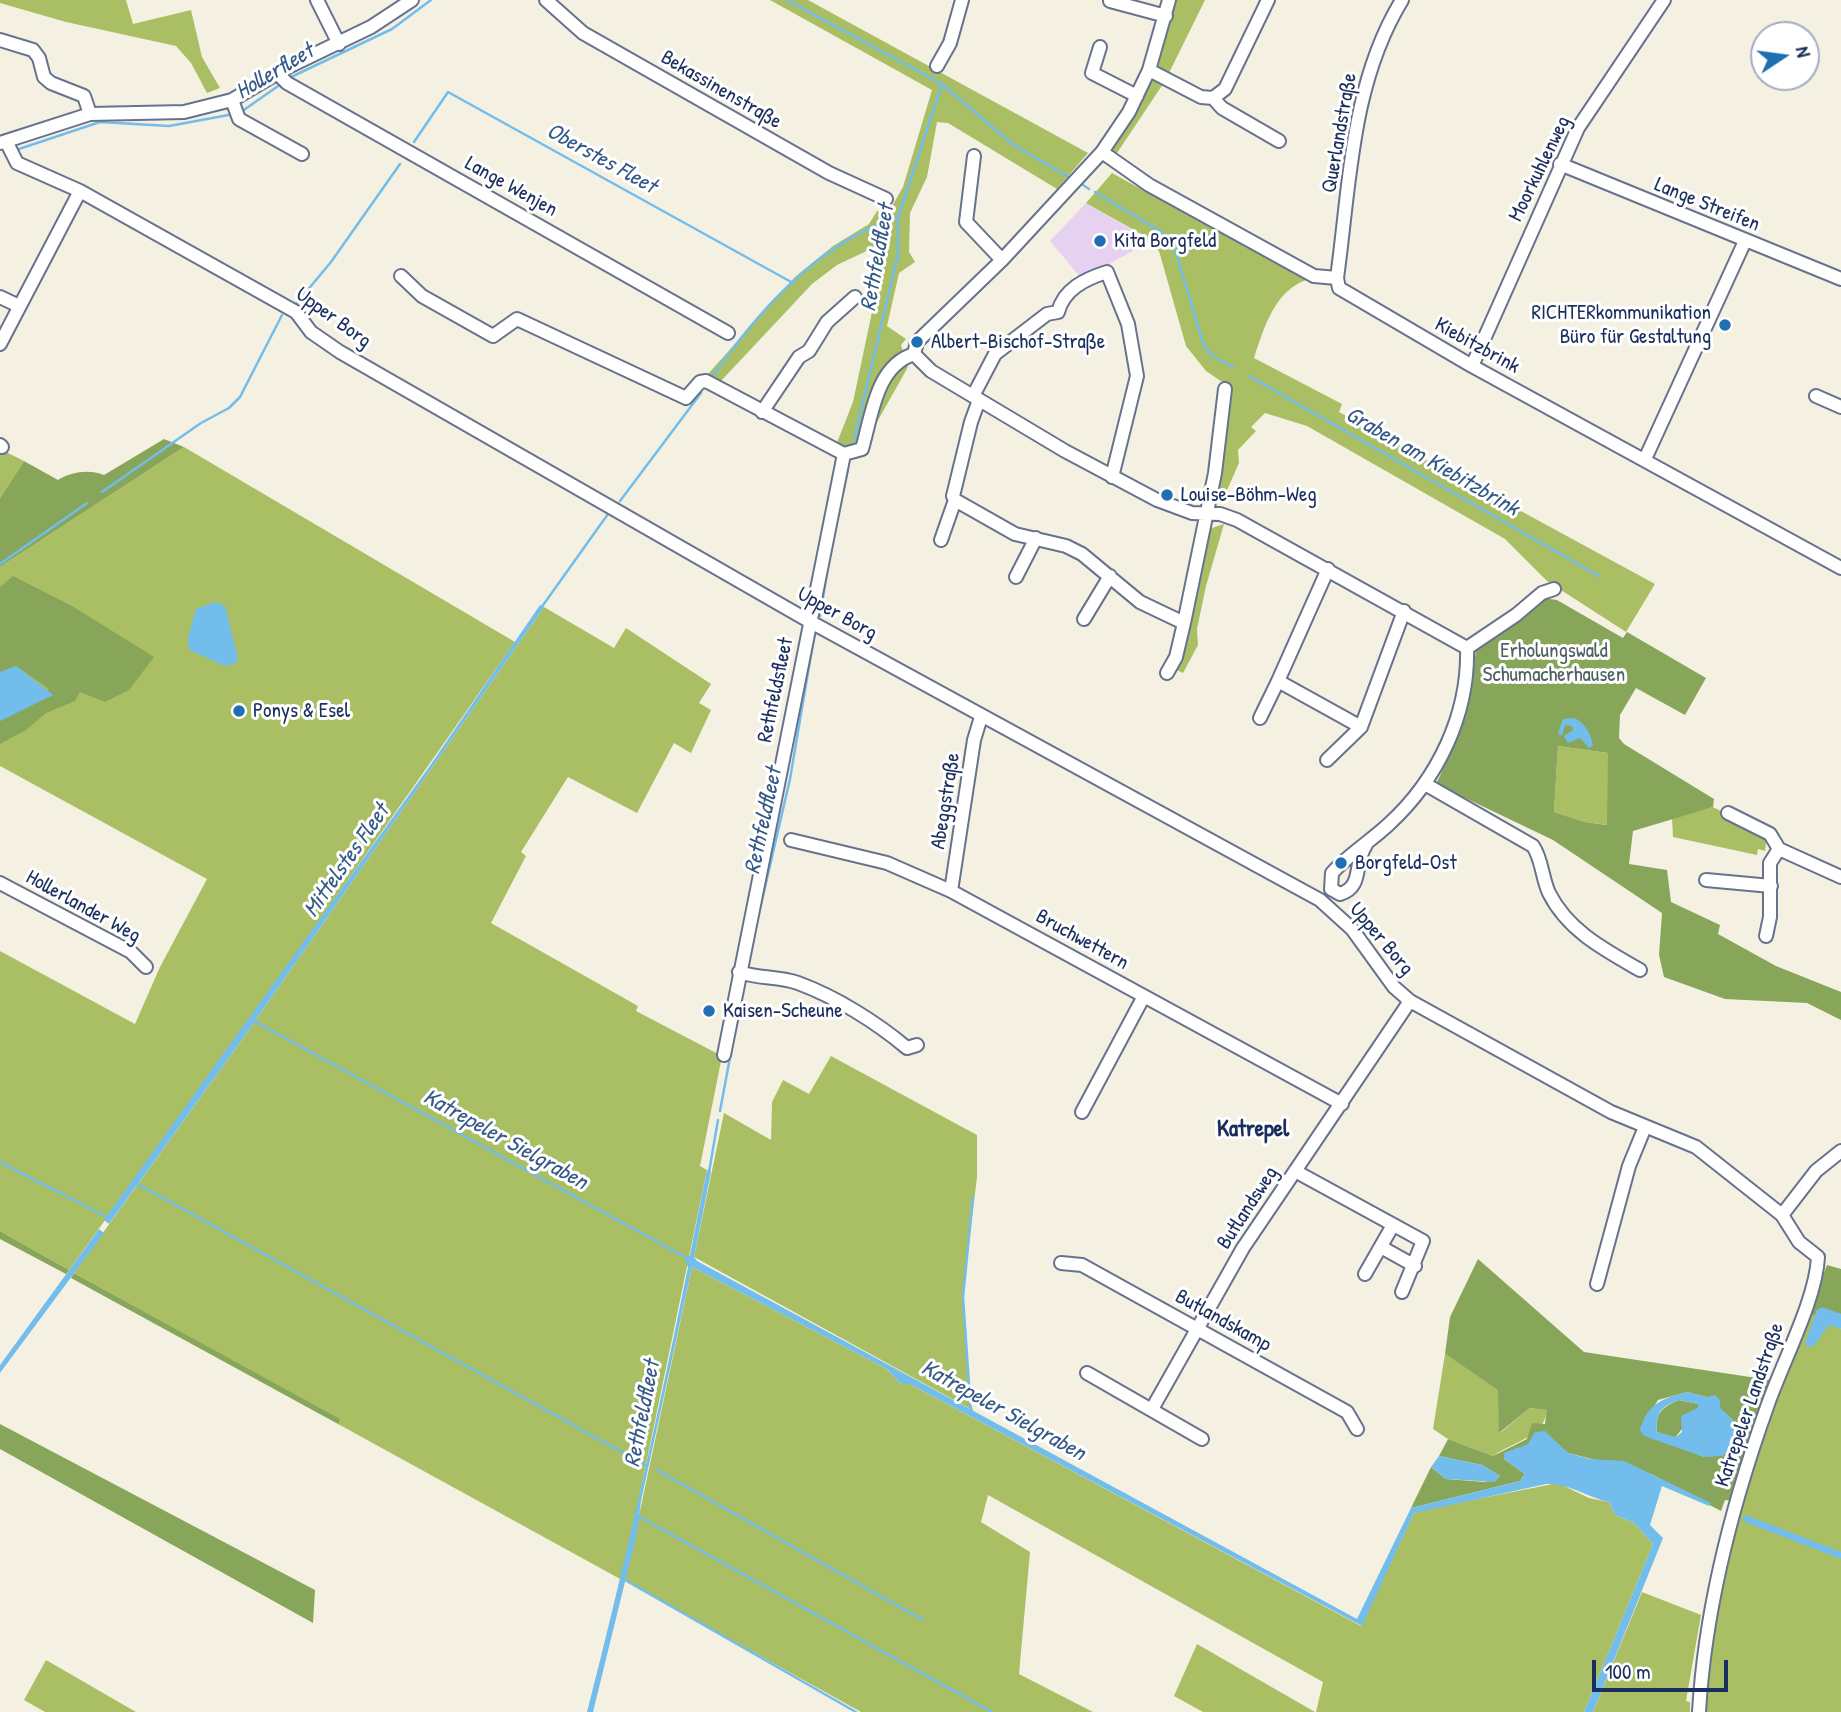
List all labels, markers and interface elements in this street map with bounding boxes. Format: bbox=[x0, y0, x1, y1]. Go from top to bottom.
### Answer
north arrow bbox=[1750, 21, 1820, 91]
water label: Hollerfleet bbox=[231, 38, 319, 106]
text: N bbox=[1790, 44, 1817, 60]
street label: Bekassinenstraße bbox=[656, 45, 786, 135]
street label: Querlandstraße bbox=[1317, 71, 1363, 195]
street label: Moorkuhlenweg bbox=[1504, 112, 1576, 226]
water label: Oberstes Fleet bbox=[541, 118, 661, 200]
street label: Lange Wenjen bbox=[460, 151, 562, 223]
street label: Lange Streifen bbox=[1651, 172, 1763, 238]
water label: Rethfeldfleet bbox=[855, 203, 901, 313]
place label: Kita Borgfeld bbox=[1114, 228, 1216, 254]
marker: Kita Borgfeld bbox=[1092, 233, 1108, 249]
street label: Upper Borg bbox=[290, 282, 376, 354]
place label: RICHTERkommunikation Büro für Gestaltung bbox=[1531, 300, 1711, 350]
street label: Kiebitzbrink bbox=[1430, 312, 1524, 380]
marker: RICHTERkommunikation Büro für Gestaltung bbox=[1717, 317, 1733, 333]
place label: Albert-Bischof-Straße bbox=[931, 329, 1105, 355]
marker: Albert-Bischof-Straße bbox=[909, 334, 925, 350]
water label: Graben am Kiebitzbrink bbox=[1341, 401, 1523, 523]
place label: Louise-Böhm-Weg bbox=[1181, 482, 1317, 508]
marker: Louise-Böhm-Weg bbox=[1159, 487, 1175, 503]
street label: Upper Borg bbox=[793, 582, 881, 646]
street label: Rethfeldsfleet bbox=[753, 635, 799, 745]
park label: Erholungswald Schumacherhausen bbox=[1483, 638, 1625, 688]
place label: Ponys & Esel bbox=[253, 698, 350, 724]
marker: Ponys & Esel bbox=[231, 703, 247, 719]
street label: Abeggstraße bbox=[926, 751, 966, 851]
water label: Rethfeldfleet bbox=[739, 765, 789, 877]
water label: Mittelstes Fleet bbox=[298, 799, 396, 923]
place label: Borgfeld-Ost bbox=[1355, 850, 1457, 876]
marker: Borgfeld-Ost bbox=[1333, 855, 1349, 871]
street label: Hollerlander Weg bbox=[21, 865, 145, 949]
street label: Upper Borg bbox=[1343, 897, 1419, 981]
street label: Bruchwettern bbox=[1031, 904, 1133, 976]
place label: Kaisen-Scheune bbox=[723, 998, 843, 1024]
marker: Kaisen-Scheune bbox=[701, 1003, 717, 1019]
water label: Katrepeler Sielgraben bbox=[418, 1083, 592, 1197]
district label: Katrepel bbox=[1217, 1116, 1289, 1144]
street label: Butlandsweg bbox=[1212, 1162, 1284, 1254]
street label: Butlandskamp bbox=[1171, 1284, 1275, 1358]
street label: Katrepeler Landstraße bbox=[1710, 1320, 1790, 1490]
water label: Katrepeler Sielgraben bbox=[916, 1354, 1090, 1468]
water label: Rethfeldfleet bbox=[619, 1359, 667, 1469]
scale bar bbox=[1596, 1646, 1732, 1690]
text: 100 m bbox=[1605, 1657, 1651, 1686]

